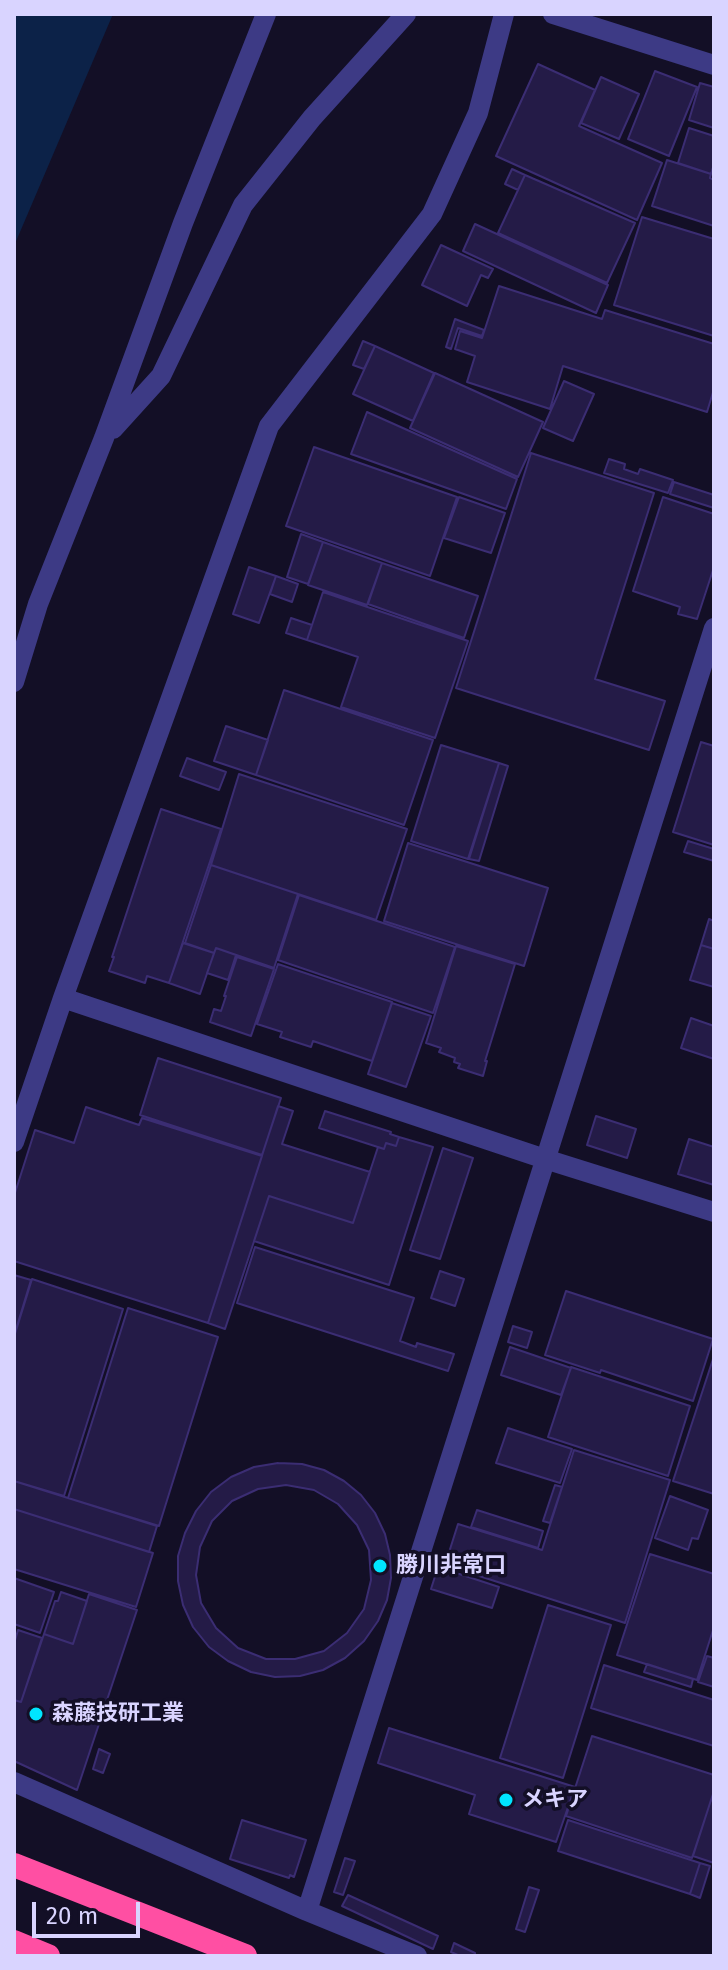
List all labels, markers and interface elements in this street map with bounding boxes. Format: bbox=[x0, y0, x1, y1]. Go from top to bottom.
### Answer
place label: 勝川非常口 bbox=[396, 1553, 506, 1579]
marker: 勝川非常口 bbox=[371, 1557, 389, 1575]
place label: 森藤技研工業 bbox=[52, 1701, 184, 1727]
marker: 森藤技研工業 bbox=[27, 1705, 45, 1723]
place label: メキア bbox=[522, 1787, 588, 1813]
marker: メキア bbox=[497, 1791, 515, 1809]
scale bar bbox=[36, 1886, 144, 1936]
text: 20 m bbox=[46, 1902, 98, 1930]

